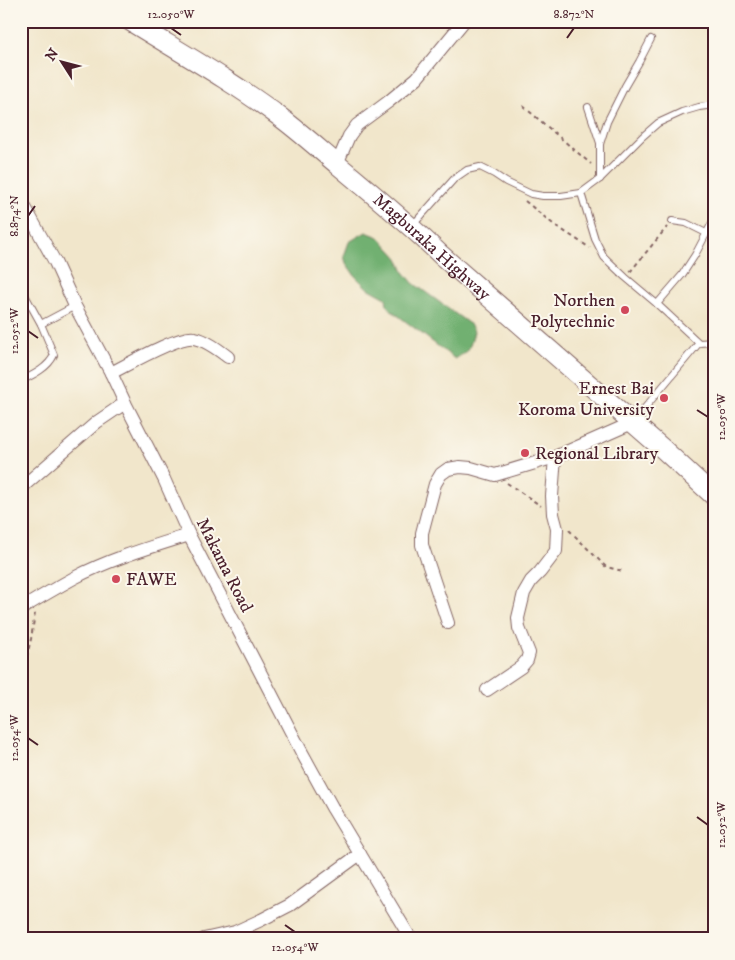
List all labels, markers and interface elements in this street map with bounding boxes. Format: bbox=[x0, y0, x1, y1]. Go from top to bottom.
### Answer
text: 12.050°W bbox=[147, 7, 196, 22]
text: 8.872°N bbox=[554, 7, 595, 22]
north arrow bbox=[38, 38, 88, 88]
text: N bbox=[42, 45, 63, 65]
street label: Magburaka Highway bbox=[368, 189, 495, 306]
text: 8.874°N bbox=[7, 195, 22, 237]
place label: Northen Polytechnic bbox=[530, 290, 616, 333]
marker: Northen Polytechnic bbox=[619, 304, 631, 316]
text: 12.052°W bbox=[7, 307, 22, 354]
place label: Ernest Bai Koroma University bbox=[518, 378, 654, 421]
marker: Ernest Bai Koroma University bbox=[658, 392, 670, 404]
text: 12.050°W bbox=[714, 392, 729, 441]
place label: Regional Library bbox=[535, 443, 659, 465]
marker: Regional Library bbox=[519, 447, 531, 459]
street label: Makama Road bbox=[191, 515, 257, 616]
place label: FAWE bbox=[126, 569, 177, 591]
marker: FAWE bbox=[110, 573, 122, 585]
text: 12.054°W bbox=[7, 714, 22, 761]
text: 12.052°W bbox=[714, 801, 729, 848]
text: 12.054°W bbox=[272, 940, 319, 955]

